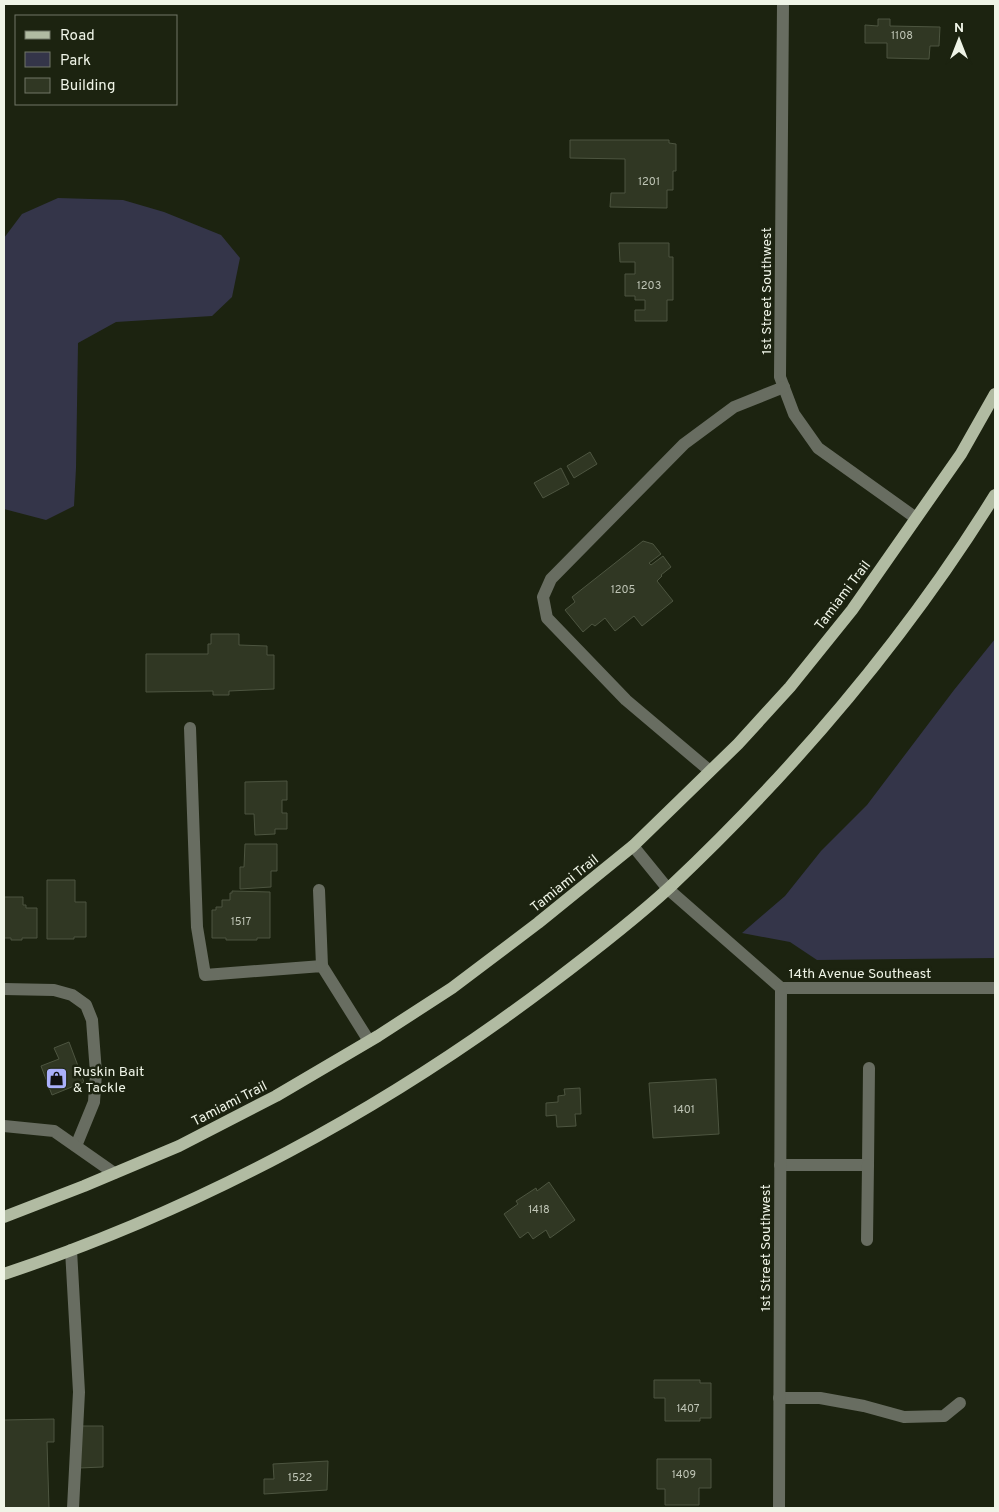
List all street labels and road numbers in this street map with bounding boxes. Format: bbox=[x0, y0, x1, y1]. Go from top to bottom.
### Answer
street label: 1st Street Southwest bbox=[759, 227, 776, 355]
street label: Tamiami Trail bbox=[812, 558, 875, 634]
street label: Tamiami Trail bbox=[528, 852, 602, 917]
street label: 14th Avenue Southeast bbox=[789, 966, 931, 983]
street label: Tamiami Trail bbox=[189, 1078, 270, 1131]
street label: 1st Street Southwest bbox=[758, 1184, 775, 1312]

